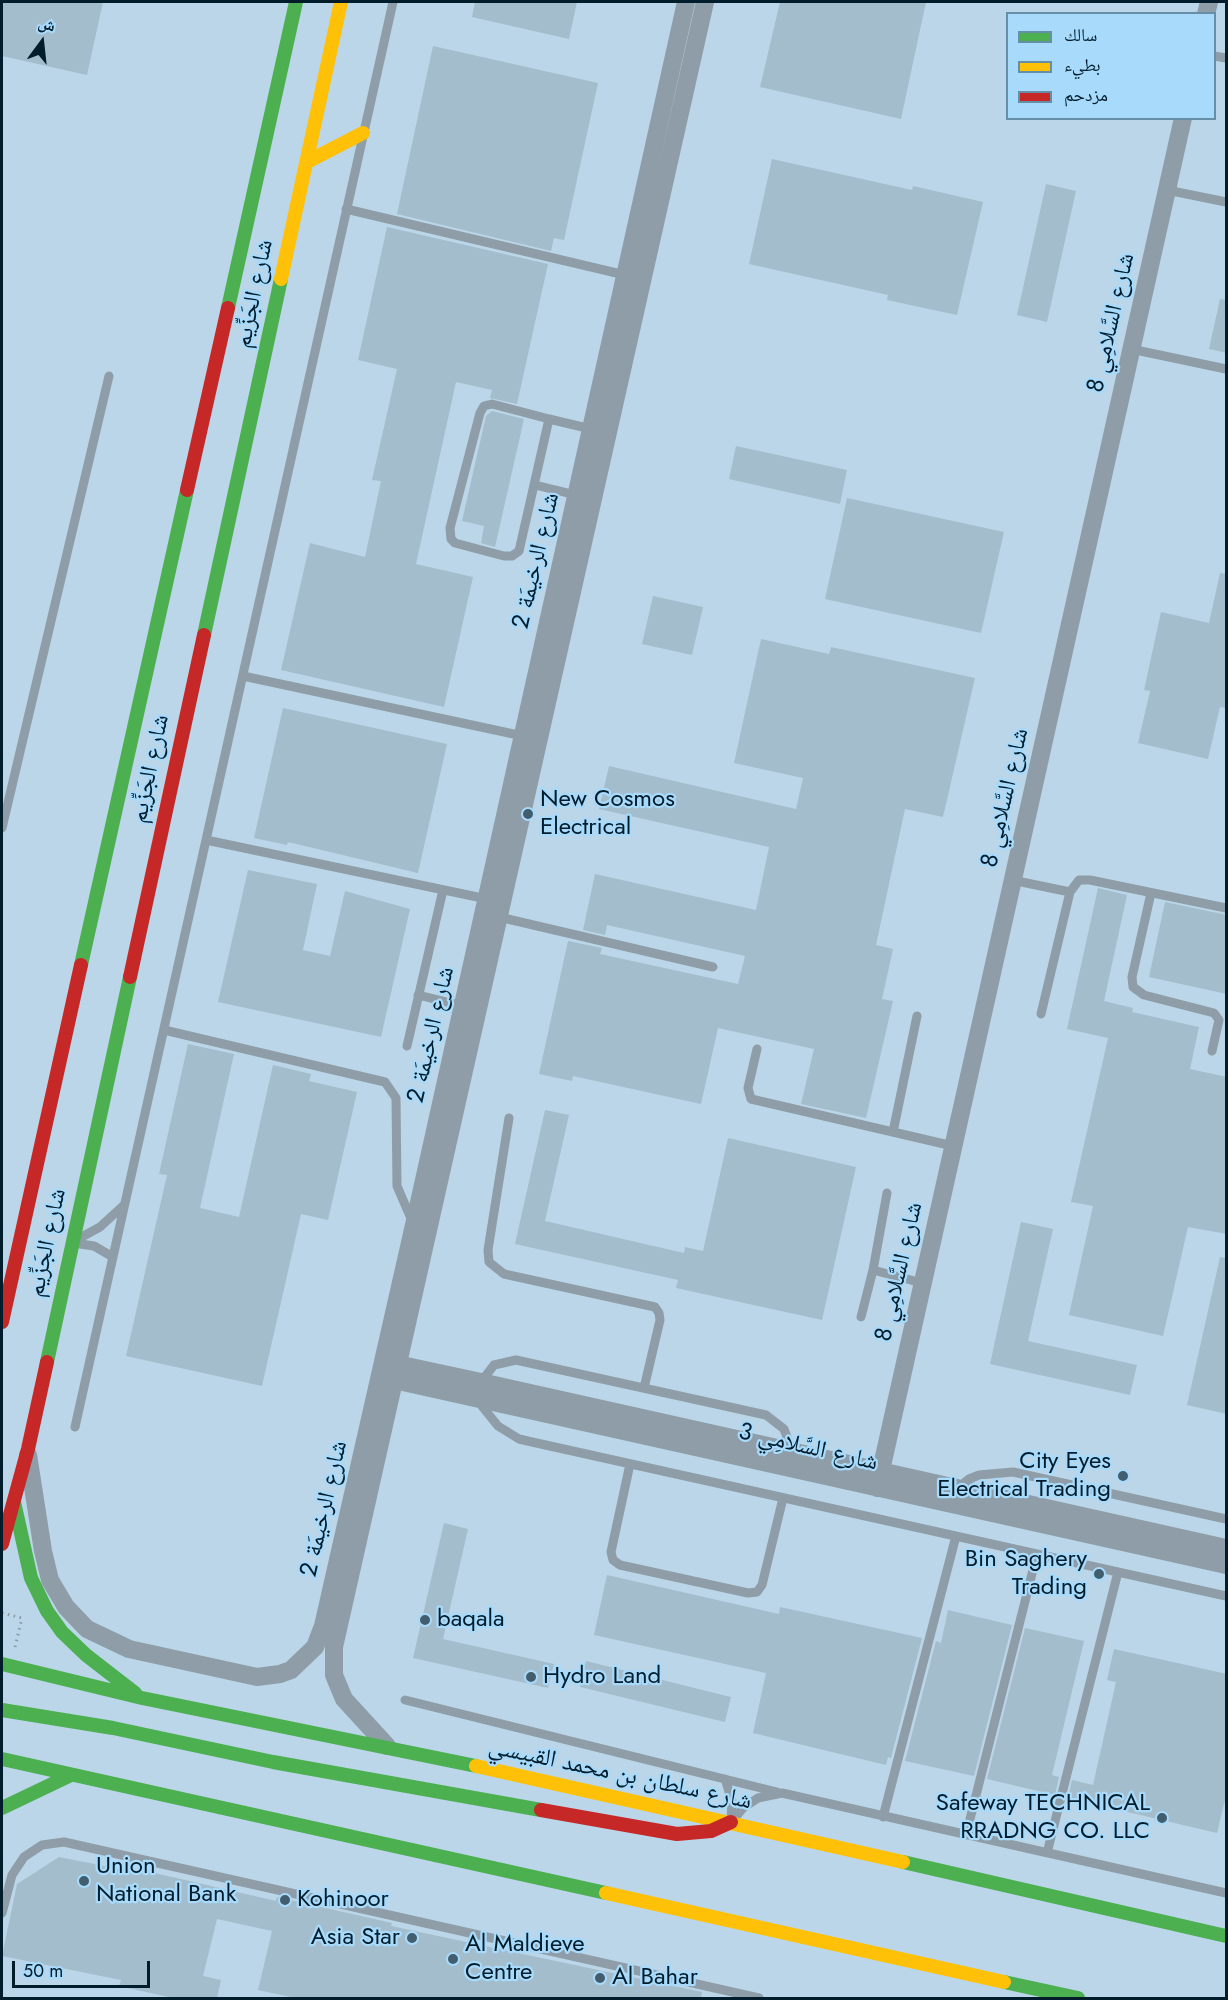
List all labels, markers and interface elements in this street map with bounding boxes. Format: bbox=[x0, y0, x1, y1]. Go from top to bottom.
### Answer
text: ش bbox=[36, 11, 58, 37]
north arrow bbox=[12, 12, 72, 72]
legend bbox=[1006, 12, 1216, 120]
text: سالك bbox=[1064, 22, 1097, 48]
text: بطيء bbox=[1064, 52, 1101, 78]
text: مزدحم bbox=[1064, 82, 1108, 108]
street label: شارع الجَزِّيم bbox=[229, 237, 281, 351]
street label: شارع السَّلامِي 8 bbox=[1082, 251, 1142, 395]
street label: شارع الرخيمَة 2 bbox=[507, 490, 567, 632]
street label: شارع الجَزِّيم bbox=[125, 712, 177, 826]
street label: شارع السَّلامِي 8 bbox=[976, 726, 1036, 870]
place label: New Cosmos Electrical bbox=[540, 786, 675, 842]
marker: New Cosmos Electrical bbox=[521, 807, 535, 821]
street label: شارع الرخيمَة 2 bbox=[402, 964, 462, 1106]
street label: شارع الجَزِّيم bbox=[22, 1186, 74, 1300]
street label: شارع السَّلامِي 8 bbox=[870, 1200, 930, 1344]
street label: شارع السَّلامِي 3 bbox=[736, 1418, 880, 1478]
street label: شارع الرخيمَة 2 bbox=[295, 1438, 355, 1580]
place label: City Eyes Electrical Trading bbox=[937, 1448, 1111, 1504]
marker: City Eyes Electrical Trading bbox=[1116, 1469, 1130, 1483]
place label: Bin Saghery Trading bbox=[965, 1546, 1087, 1602]
marker: Bin Saghery Trading bbox=[1092, 1567, 1106, 1581]
place label: baqala bbox=[437, 1606, 505, 1634]
marker: baqala bbox=[418, 1613, 432, 1627]
place label: Hydro Land bbox=[543, 1663, 661, 1691]
marker: Hydro Land bbox=[524, 1670, 538, 1684]
street label: شارع سلطان بن محمد القبيسي bbox=[486, 1733, 754, 1817]
place label: Safeway TECHNICAL RRADNG CO. LLC bbox=[936, 1790, 1150, 1846]
marker: Safeway TECHNICAL RRADNG CO. LLC bbox=[1155, 1811, 1169, 1825]
place label: Union National Bank bbox=[96, 1853, 236, 1909]
marker: Union National Bank bbox=[77, 1874, 91, 1888]
place label: Kohinoor bbox=[297, 1886, 389, 1914]
marker: Kohinoor bbox=[278, 1893, 292, 1907]
place label: Asia Star bbox=[311, 1924, 400, 1952]
marker: Asia Star bbox=[405, 1931, 419, 1945]
place label: Al Maldieve Centre bbox=[465, 1931, 585, 1987]
scale bar bbox=[15, 1949, 153, 1987]
marker: Al Maldieve Centre bbox=[446, 1952, 460, 1966]
text: 50 m bbox=[23, 1958, 63, 1984]
place label: Al Bahar bbox=[612, 1964, 698, 1992]
marker: Al Bahar bbox=[593, 1971, 607, 1985]

